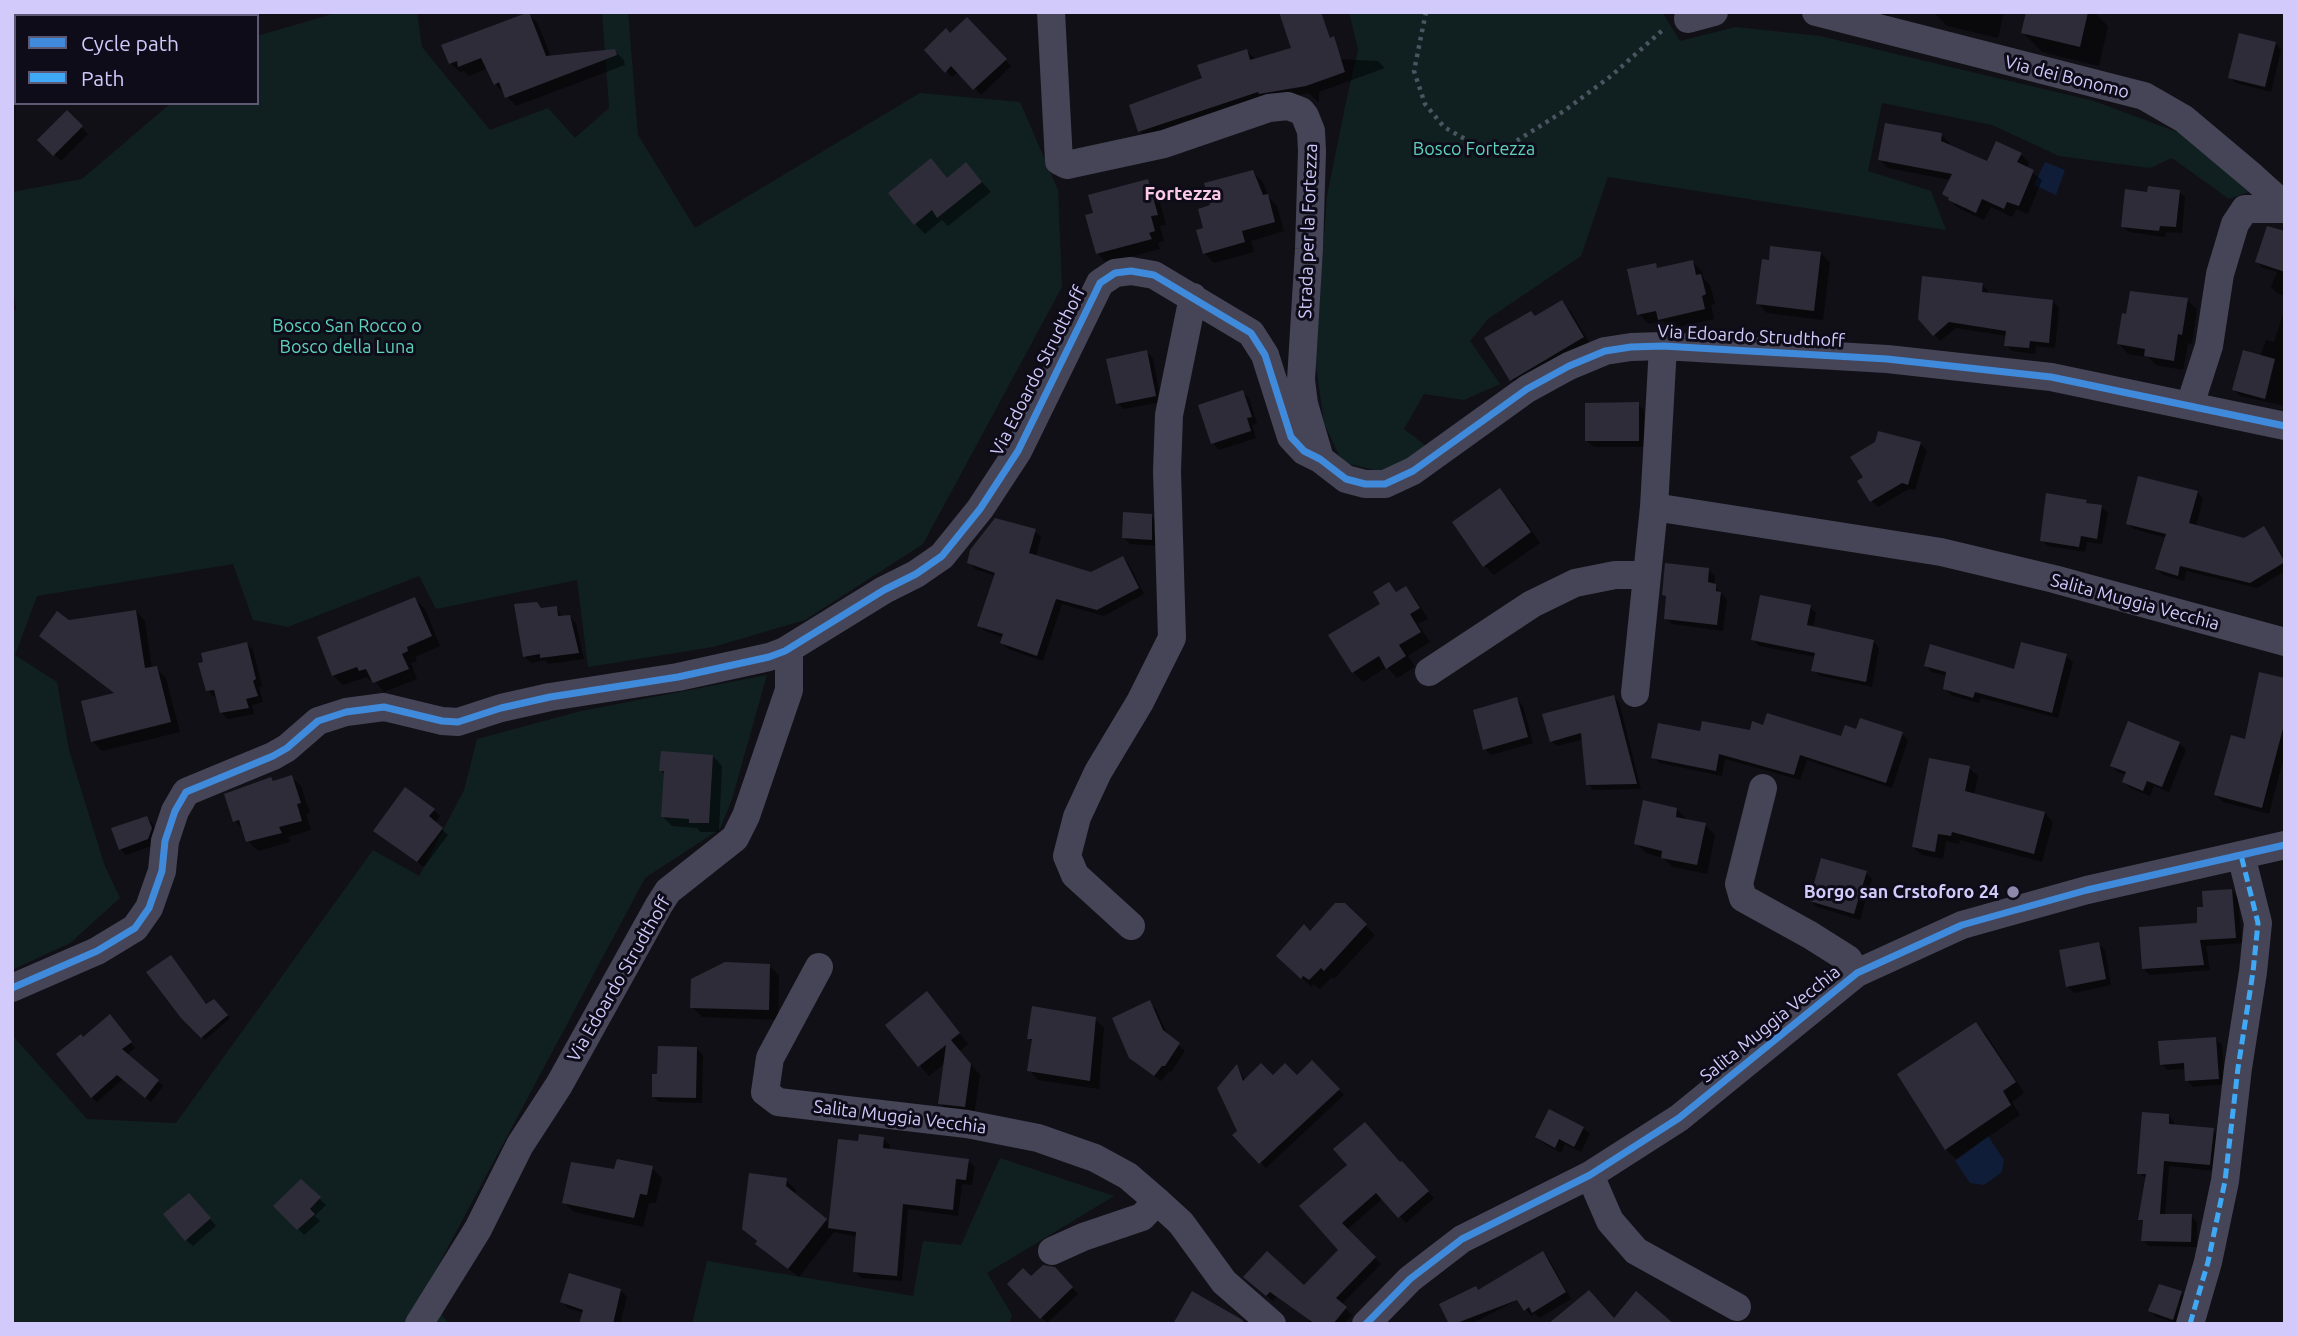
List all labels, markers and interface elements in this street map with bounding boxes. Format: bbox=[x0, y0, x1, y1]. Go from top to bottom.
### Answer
legend bbox=[14, 14, 259, 105]
text: Cycle path bbox=[81, 31, 179, 55]
street label: Via dei Bonomo bbox=[2003, 51, 2131, 103]
text: Path bbox=[81, 66, 124, 90]
park label: Bosco Fortezza bbox=[1413, 138, 1535, 160]
street label: Strada per la Fortezza bbox=[1294, 143, 1322, 319]
district label: Fortezza bbox=[1144, 183, 1222, 205]
street label: Via Edoardo Strudthoff bbox=[986, 282, 1090, 460]
park label: Bosco San Rocco o Bosco della Luna bbox=[272, 315, 422, 358]
street label: Via Edoardo Strudthoff bbox=[1657, 320, 1845, 352]
street label: Salita Muggia Vecchia bbox=[2048, 569, 2222, 635]
place label: Borgo san Crstoforo 24 bbox=[1804, 881, 1999, 903]
marker: Borgo san Crstoforo 24 bbox=[2005, 884, 2021, 900]
street label: Via Edoardo Strudthoff bbox=[563, 892, 675, 1066]
street label: Salita Muggia Vecchia bbox=[1696, 961, 1844, 1087]
street label: Salita Muggia Vecchia bbox=[812, 1096, 988, 1138]

